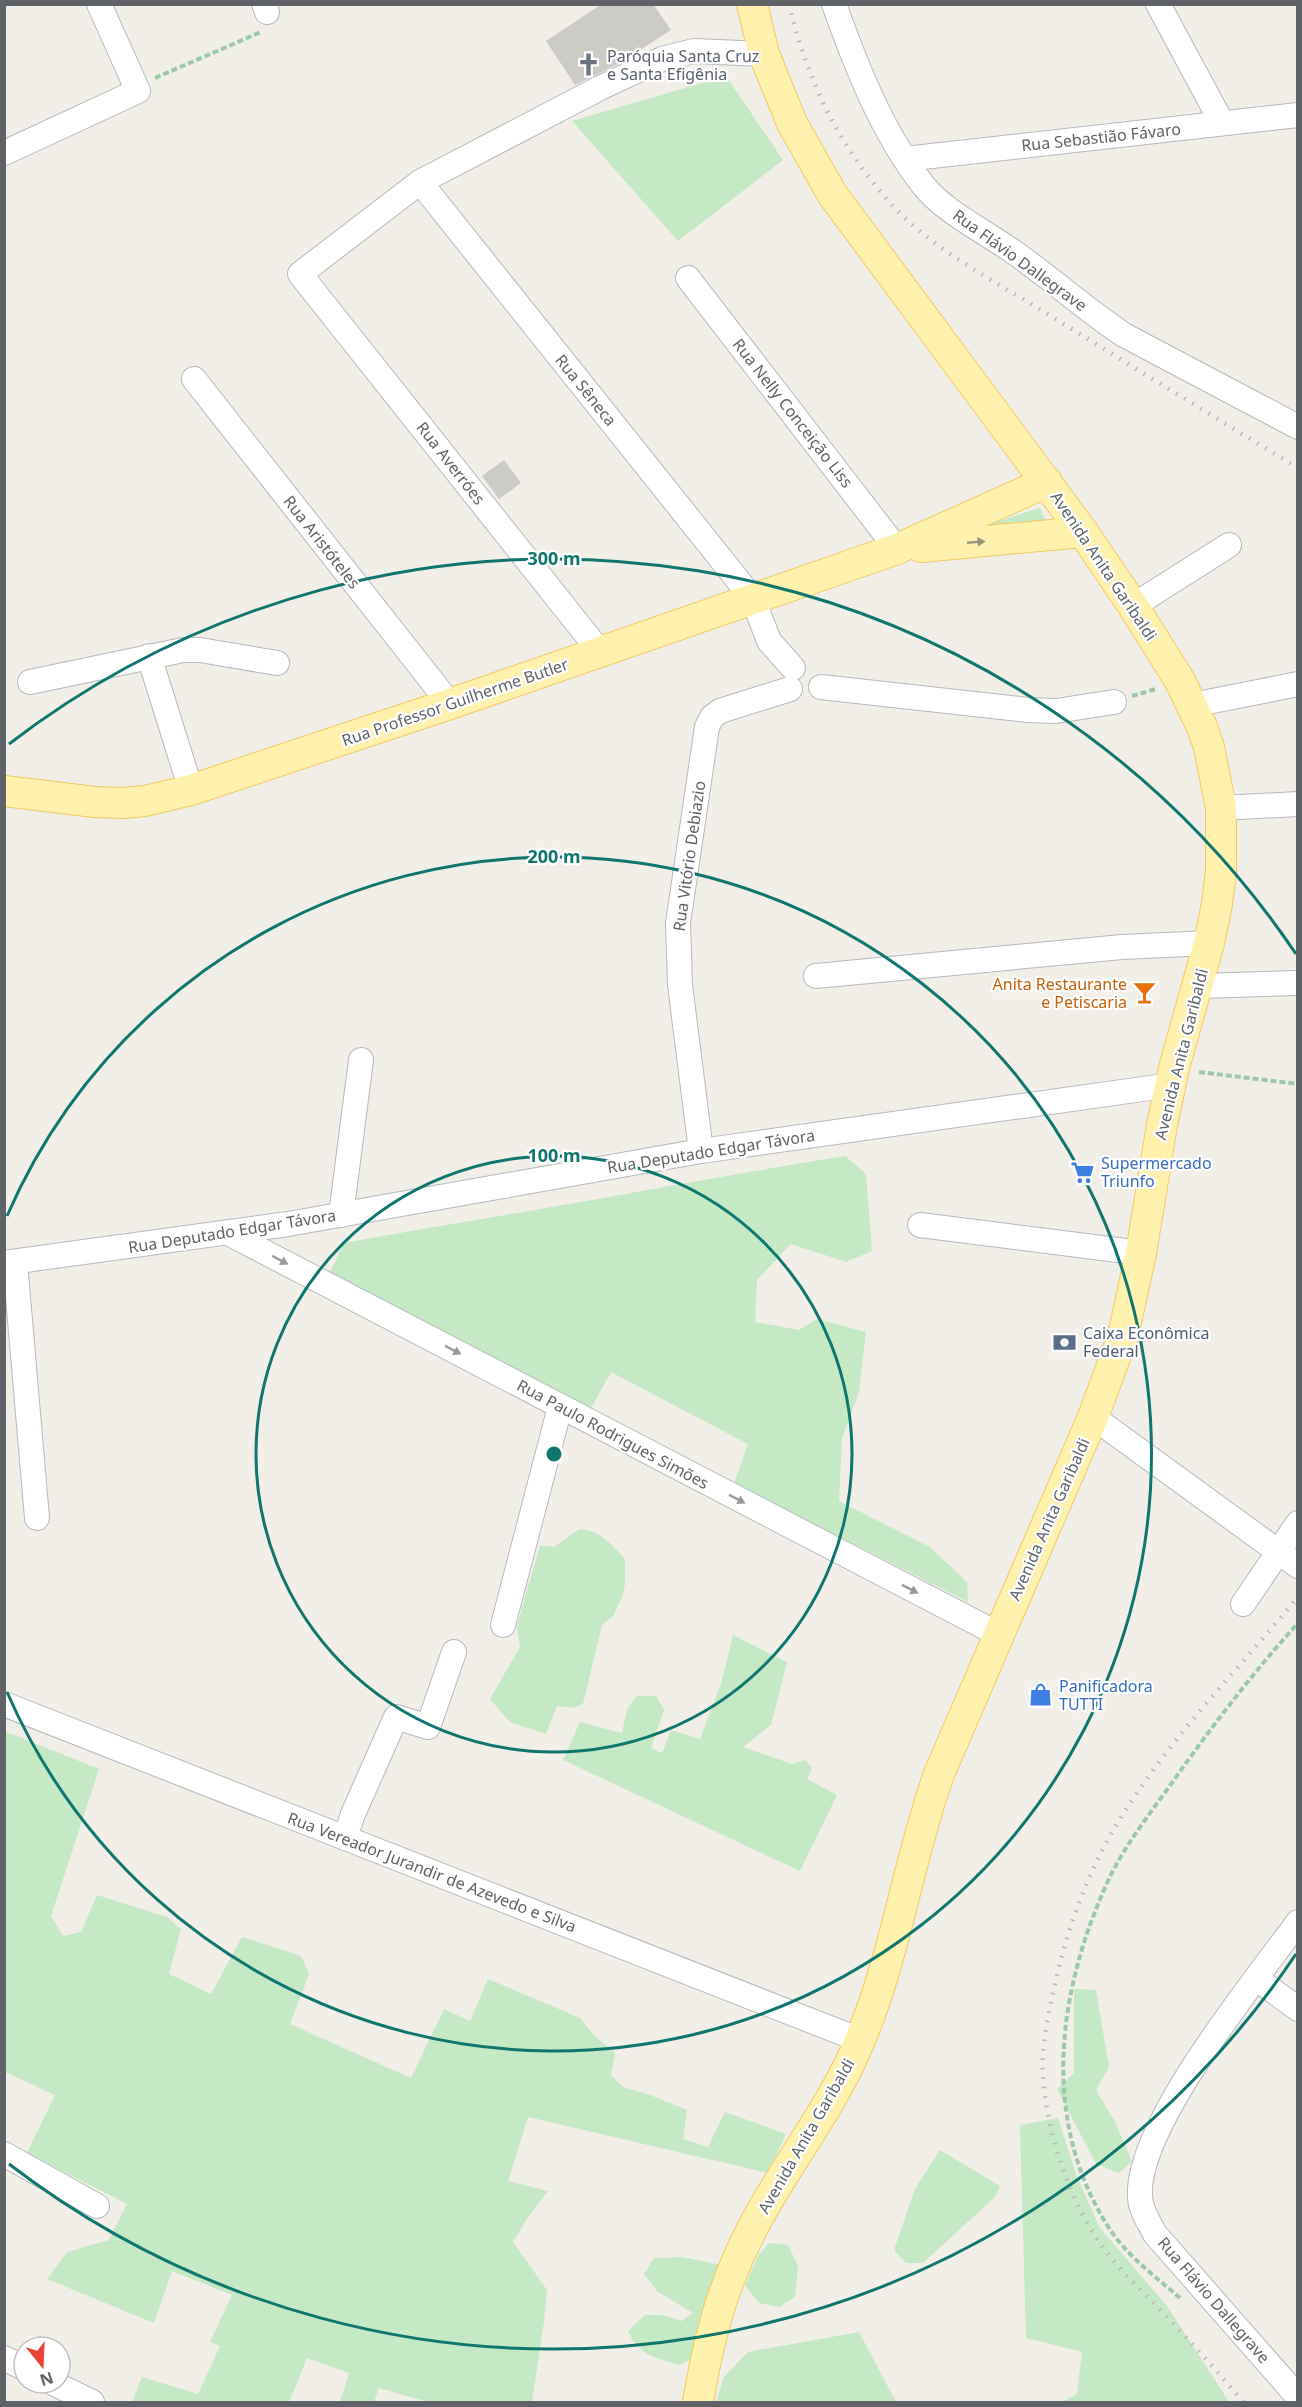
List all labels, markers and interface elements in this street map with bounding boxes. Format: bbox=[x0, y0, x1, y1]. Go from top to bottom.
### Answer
place label: Paróquia Santa Cruz e Santa Efigênia bbox=[607, 45, 759, 85]
church icon: Paróquia Santa Cruz e Santa Efigênia bbox=[576, 52, 602, 78]
street label: Rua Sebastião Fávaro bbox=[1020, 118, 1182, 156]
street label: Rua Flávio Dallegrave bbox=[949, 204, 1091, 316]
street label: Rua Nelly Conceição Liss bbox=[728, 334, 858, 492]
street label: Rua Sêneca bbox=[550, 350, 622, 430]
street label: Rua Averróes bbox=[412, 417, 490, 509]
street label: Avenida Anita Garibaldi bbox=[1046, 487, 1162, 645]
street label: Rua Aristóteles bbox=[279, 491, 365, 593]
one-way arrow bbox=[967, 537, 986, 547]
text: 300 m bbox=[527, 546, 581, 570]
street label: Rua Professor Guilherme Butler bbox=[339, 653, 572, 751]
street label: Rua Vitório Debiazio bbox=[668, 779, 710, 933]
text: 200 m bbox=[527, 844, 581, 868]
street label: Avenida Anita Garibaldi bbox=[1149, 966, 1213, 1142]
place label: Anita Restaurante e Petiscaria bbox=[993, 973, 1127, 1013]
bar icon: Anita Restaurante e Petiscaria bbox=[1132, 980, 1158, 1006]
street label: Rua Deputado Edgar Távora bbox=[606, 1124, 816, 1178]
text: 100 m bbox=[527, 1143, 581, 1167]
place label: Supermercado Triunfo bbox=[1101, 1152, 1212, 1192]
supermarket icon: Supermercado Triunfo bbox=[1070, 1159, 1096, 1185]
street label: Rua Deputado Edgar Távora bbox=[127, 1204, 337, 1258]
one-way arrow bbox=[271, 1255, 288, 1265]
place label: Caixa Econômica Federal bbox=[1083, 1322, 1209, 1362]
bank icon: Caixa Econômica Federal bbox=[1052, 1329, 1078, 1355]
one-way arrow bbox=[444, 1346, 461, 1355]
street label: Rua Paulo Rodrigues Simões bbox=[513, 1374, 713, 1494]
street label: Avenida Anita Garibaldi bbox=[1003, 1434, 1095, 1604]
centre of rings bbox=[544, 1444, 564, 1464]
one-way arrow bbox=[729, 1494, 746, 1504]
one-way arrow bbox=[902, 1584, 919, 1594]
place label: Panificadora TUTTI bbox=[1059, 1675, 1153, 1715]
shop icon: Panificadora TUTTI bbox=[1028, 1682, 1054, 1708]
street label: Rua Vereador Jurandir de Azevedo e Silva bbox=[284, 1807, 580, 1937]
street label: Avenida Anita Garibaldi bbox=[753, 2054, 859, 2218]
street label: Rua Flávio Dallegrave bbox=[1153, 2232, 1275, 2368]
north arrow bbox=[12, 2335, 72, 2395]
text: N bbox=[37, 2367, 56, 2392]

